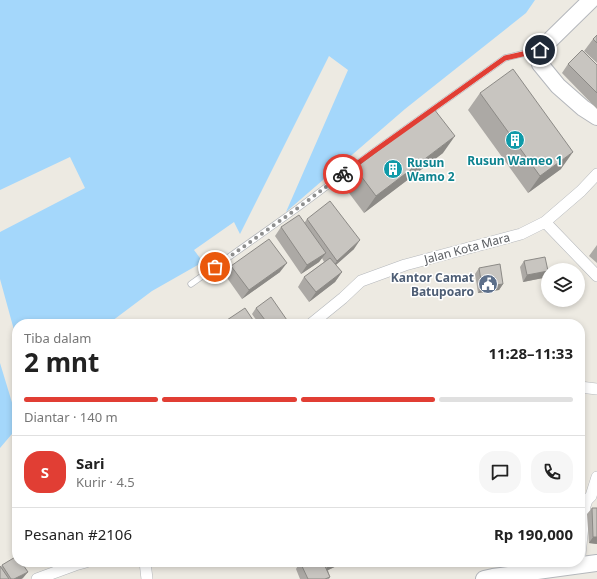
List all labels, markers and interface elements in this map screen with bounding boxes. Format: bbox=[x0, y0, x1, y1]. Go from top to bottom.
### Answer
pin bbox=[523, 33, 557, 67]
icon: home bbox=[529, 39, 551, 61]
building icon: Rusun Wameo 1 bbox=[504, 129, 526, 151]
place label: Rusun Wameo 1 bbox=[467, 152, 563, 169]
courier bbox=[323, 154, 363, 194]
place label: Rusun Wamo 2 bbox=[407, 154, 455, 185]
building icon: Rusun Wamo 2 bbox=[382, 158, 404, 180]
icon: bike bbox=[332, 163, 354, 185]
street label: Jalan Kota Mara bbox=[421, 228, 512, 268]
pin bbox=[198, 250, 232, 284]
icon: bag bbox=[204, 256, 226, 278]
map controls bbox=[541, 263, 585, 307]
button: layers bbox=[541, 263, 585, 307]
place label: Kantor Camat Batupoaro bbox=[391, 269, 474, 300]
public building icon: Kantor Camat Batupoaro bbox=[477, 273, 499, 295]
text: Tiba dalam bbox=[24, 329, 91, 347]
text: 11:28–11:33 bbox=[488, 343, 573, 363]
text: 2 mnt bbox=[24, 344, 99, 380]
text: Diantar · 140 m bbox=[24, 408, 118, 426]
button: chat bbox=[479, 451, 521, 493]
button: phone bbox=[531, 451, 573, 493]
text: Sari bbox=[76, 453, 104, 473]
text: S bbox=[41, 462, 49, 482]
text: Kurir · 4.5 bbox=[76, 473, 135, 491]
text: Pesanan #2106 bbox=[24, 524, 132, 544]
text: Rp 190,000 bbox=[494, 524, 573, 544]

